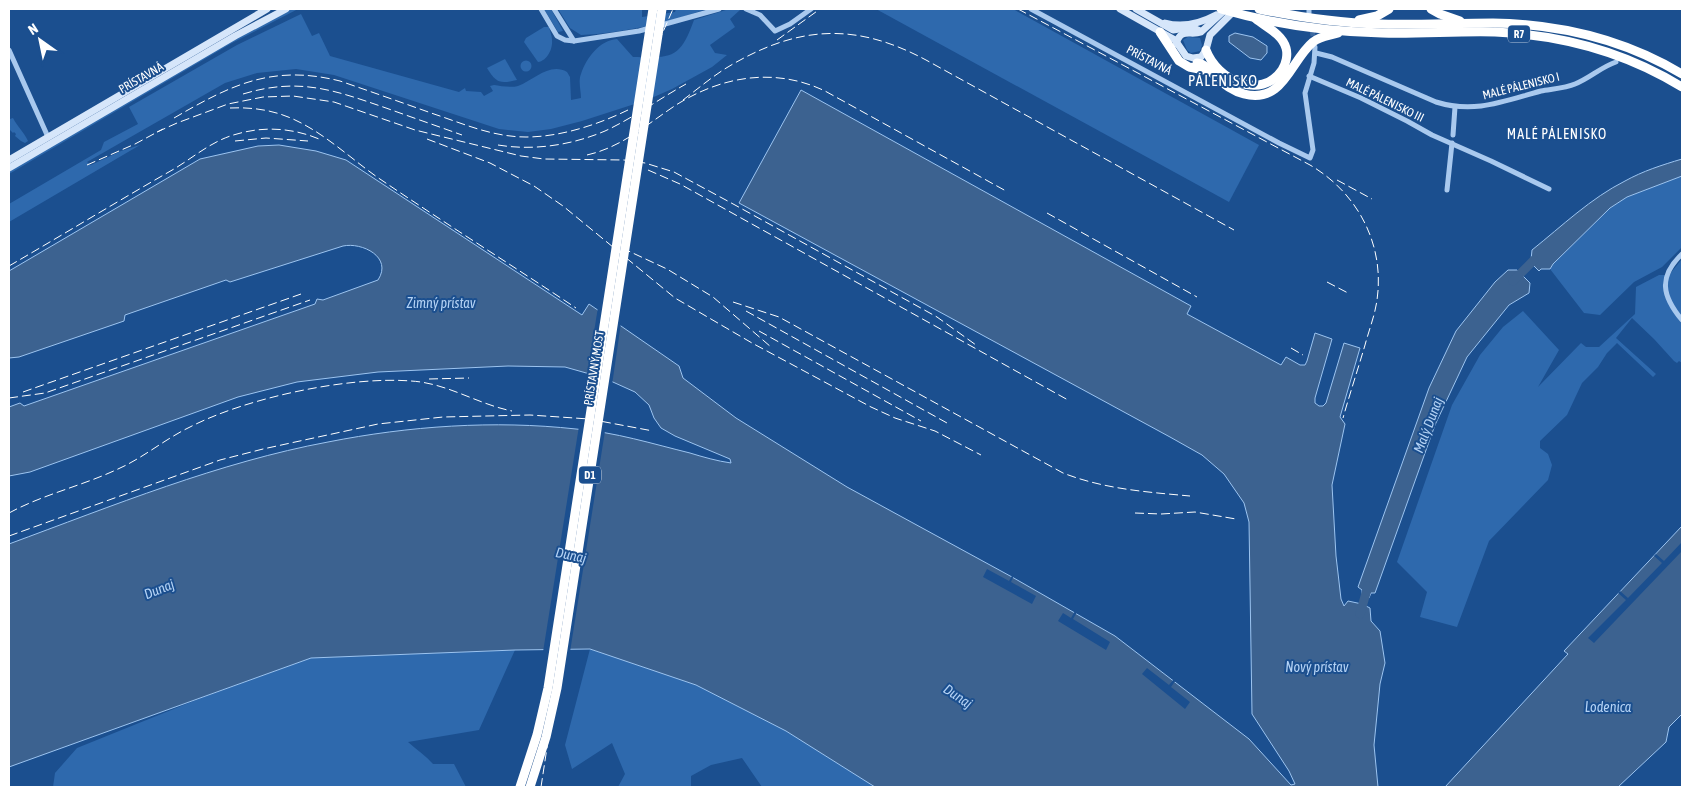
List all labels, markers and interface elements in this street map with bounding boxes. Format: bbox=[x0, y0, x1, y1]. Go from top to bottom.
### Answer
north arrow bbox=[15, 15, 65, 65]
text: N bbox=[25, 20, 41, 38]
road number: R7 bbox=[1508, 26, 1530, 42]
street label: PRÍSTAVNÁ bbox=[1124, 42, 1174, 78]
street label: PRÍSTAVNÁ bbox=[116, 60, 166, 96]
street label: MALÉ PÁLENISKO I bbox=[1481, 70, 1561, 102]
district label: PÁLENISKO bbox=[1188, 72, 1258, 89]
street label: MALÉ PÁLENISKO III bbox=[1344, 75, 1426, 125]
district label: MALÉ PÁLENISKO bbox=[1507, 126, 1607, 142]
water label: Zimný prístav bbox=[406, 295, 476, 311]
street label: PRÍSTAVNÝ MOST bbox=[581, 329, 607, 406]
water label: Malý Dunaj bbox=[1410, 395, 1446, 455]
road number: D1 bbox=[579, 466, 601, 484]
water label: Dunaj bbox=[554, 544, 588, 566]
water label: Dunaj bbox=[142, 576, 176, 602]
water label: Nový prístav bbox=[1285, 659, 1349, 675]
water label: Dunaj bbox=[941, 681, 975, 711]
water label: Lodenica bbox=[1585, 699, 1632, 715]

